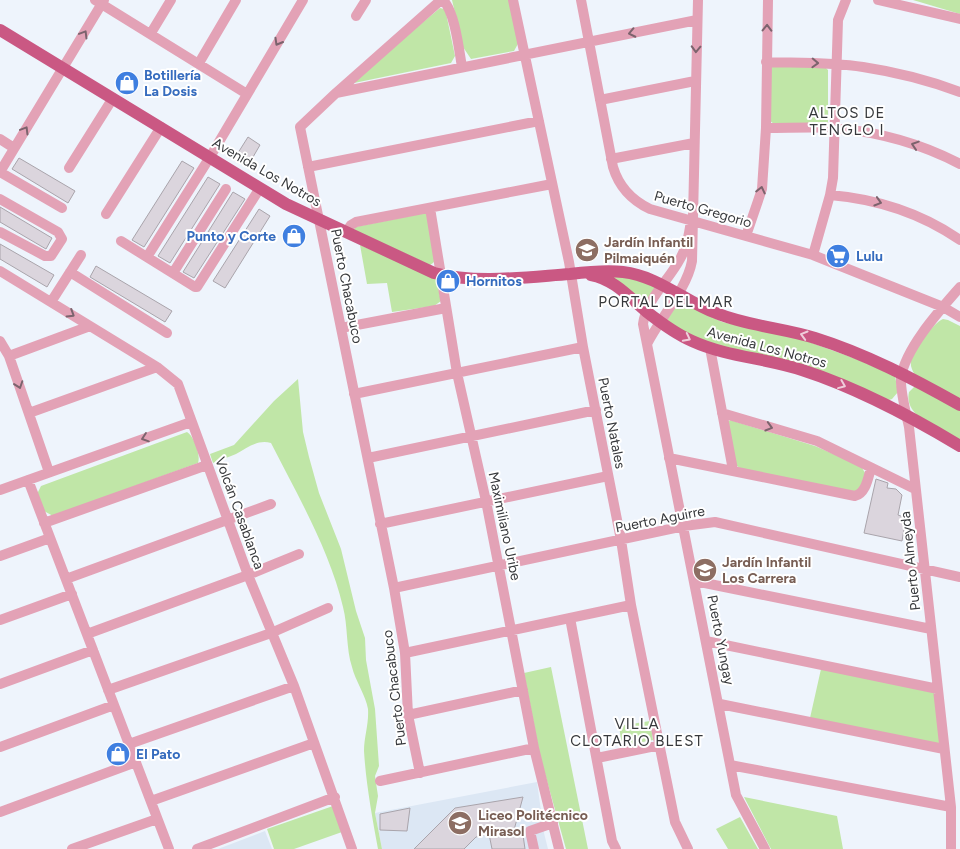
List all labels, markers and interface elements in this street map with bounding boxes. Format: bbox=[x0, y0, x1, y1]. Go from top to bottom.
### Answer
one-way arrow bbox=[762, 24, 772, 32]
one-way arrow bbox=[628, 27, 637, 38]
one-way arrow bbox=[77, 30, 87, 39]
one-way arrow bbox=[274, 37, 284, 46]
one-way arrow bbox=[691, 45, 702, 53]
one-way arrow bbox=[811, 58, 819, 69]
place label: Botillería La Dosis bbox=[144, 67, 201, 100]
shop icon: Botillería La Dosis bbox=[114, 70, 140, 96]
district label: ALTOS DE TENGLO I bbox=[809, 104, 885, 139]
one-way arrow bbox=[19, 127, 29, 136]
street label: Avenida Los Notros bbox=[209, 134, 324, 211]
one-way arrow bbox=[911, 141, 920, 151]
one-way arrow bbox=[755, 186, 766, 195]
street label: Puerto Gregorio bbox=[652, 187, 754, 232]
one-way arrow bbox=[874, 197, 882, 207]
shop icon: Punto y Corte bbox=[281, 223, 307, 249]
street label: Puerto Chacabuco bbox=[327, 227, 366, 345]
place label: Punto y Corte bbox=[186, 228, 276, 245]
place label: Jardín Infantil Pilmaiquén bbox=[604, 234, 693, 267]
school or university icon: Jardín Infantil Pilmaiquén bbox=[574, 237, 600, 263]
supermarket icon: Lulu bbox=[825, 243, 851, 269]
place label: Lulu bbox=[856, 248, 883, 265]
shop icon: Hornitos bbox=[435, 268, 461, 294]
place label: Hornitos bbox=[466, 273, 522, 290]
district label: PORTAL DEL MAR bbox=[598, 293, 734, 311]
one-way arrow bbox=[66, 308, 75, 318]
street label: Avenida Los Notros bbox=[705, 323, 828, 372]
one-way arrow bbox=[800, 330, 809, 341]
one-way arrow bbox=[682, 332, 691, 342]
street label: Puerto Natales bbox=[594, 376, 629, 470]
one-way arrow bbox=[837, 378, 846, 389]
one-way arrow bbox=[13, 381, 23, 389]
one-way arrow bbox=[765, 422, 773, 432]
one-way arrow bbox=[142, 432, 150, 442]
street label: Volcán Casablanca bbox=[211, 455, 268, 572]
street label: Maximiliano Uribe bbox=[485, 470, 524, 582]
street label: Puerto Aguirre bbox=[614, 502, 707, 537]
street label: Puerto Almeyda bbox=[897, 511, 924, 611]
place label: Jardín Infantil Los Carrera bbox=[722, 554, 811, 587]
school or university icon: Jardín Infantil Los Carrera bbox=[692, 557, 718, 583]
street label: Puerto Yungay bbox=[703, 594, 738, 687]
street label: Puerto Chacabuco bbox=[379, 629, 410, 747]
district label: VILLA CLOTARIO BLEST bbox=[570, 715, 704, 750]
shop icon: El Pato bbox=[105, 741, 131, 767]
place label: El Pato bbox=[136, 746, 180, 763]
place label: Liceo Politécnico Mirasol bbox=[478, 807, 588, 840]
school or university icon: Liceo Politécnico Mirasol bbox=[447, 810, 473, 836]

